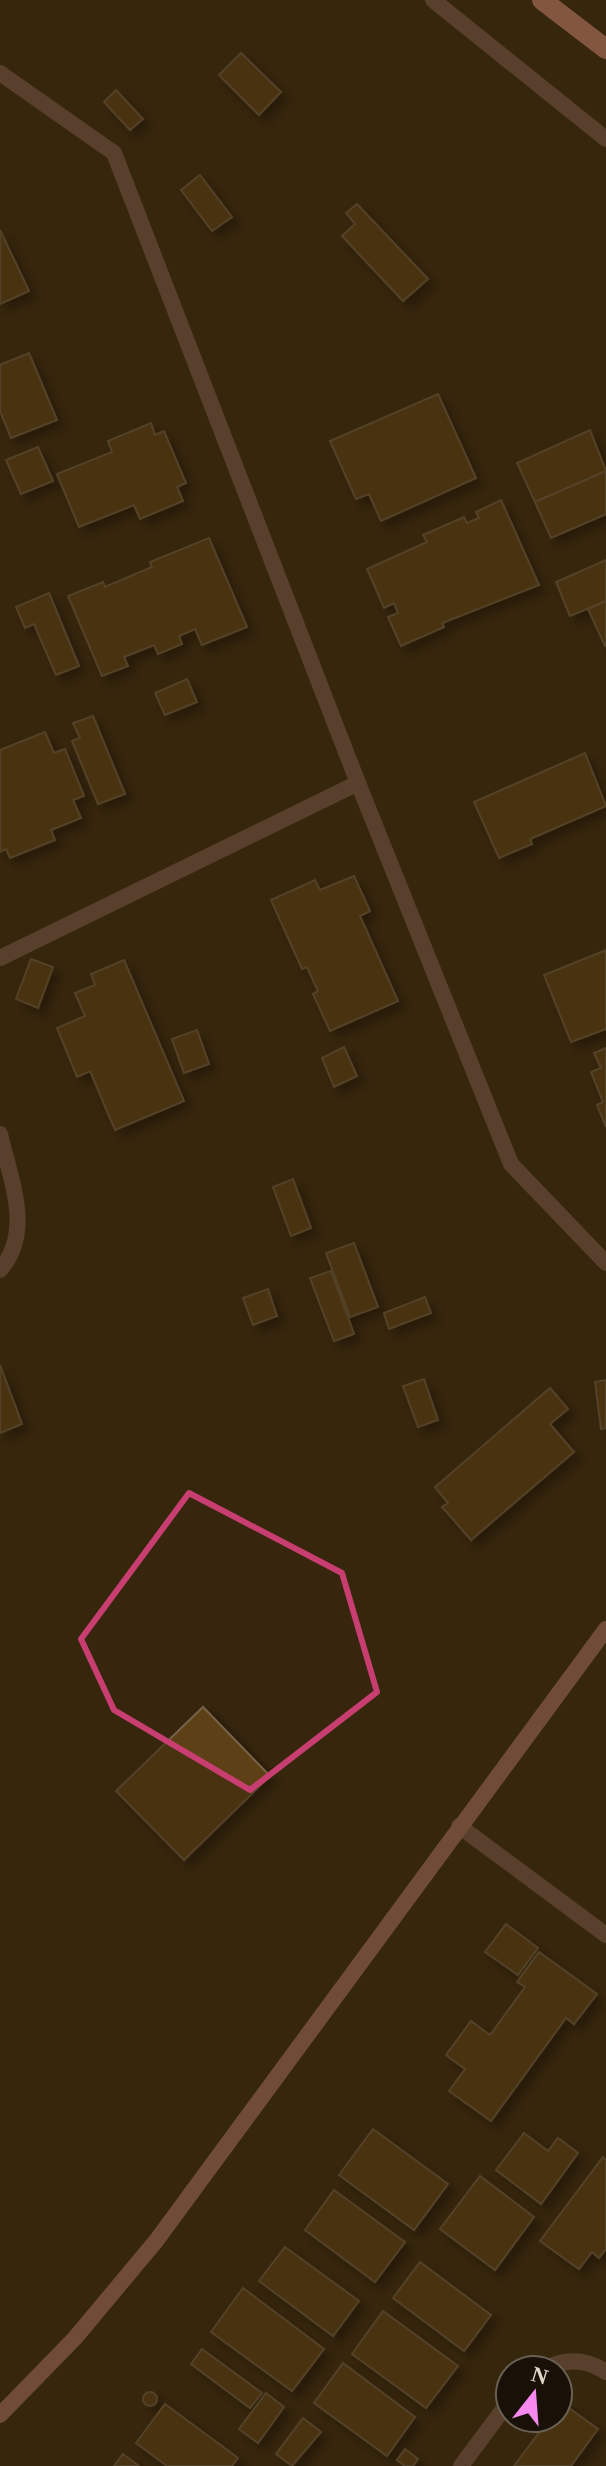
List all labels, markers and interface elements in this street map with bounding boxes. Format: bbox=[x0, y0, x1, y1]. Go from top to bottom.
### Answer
north arrow bbox=[494, 2354, 574, 2434]
text: N bbox=[528, 2361, 551, 2390]

